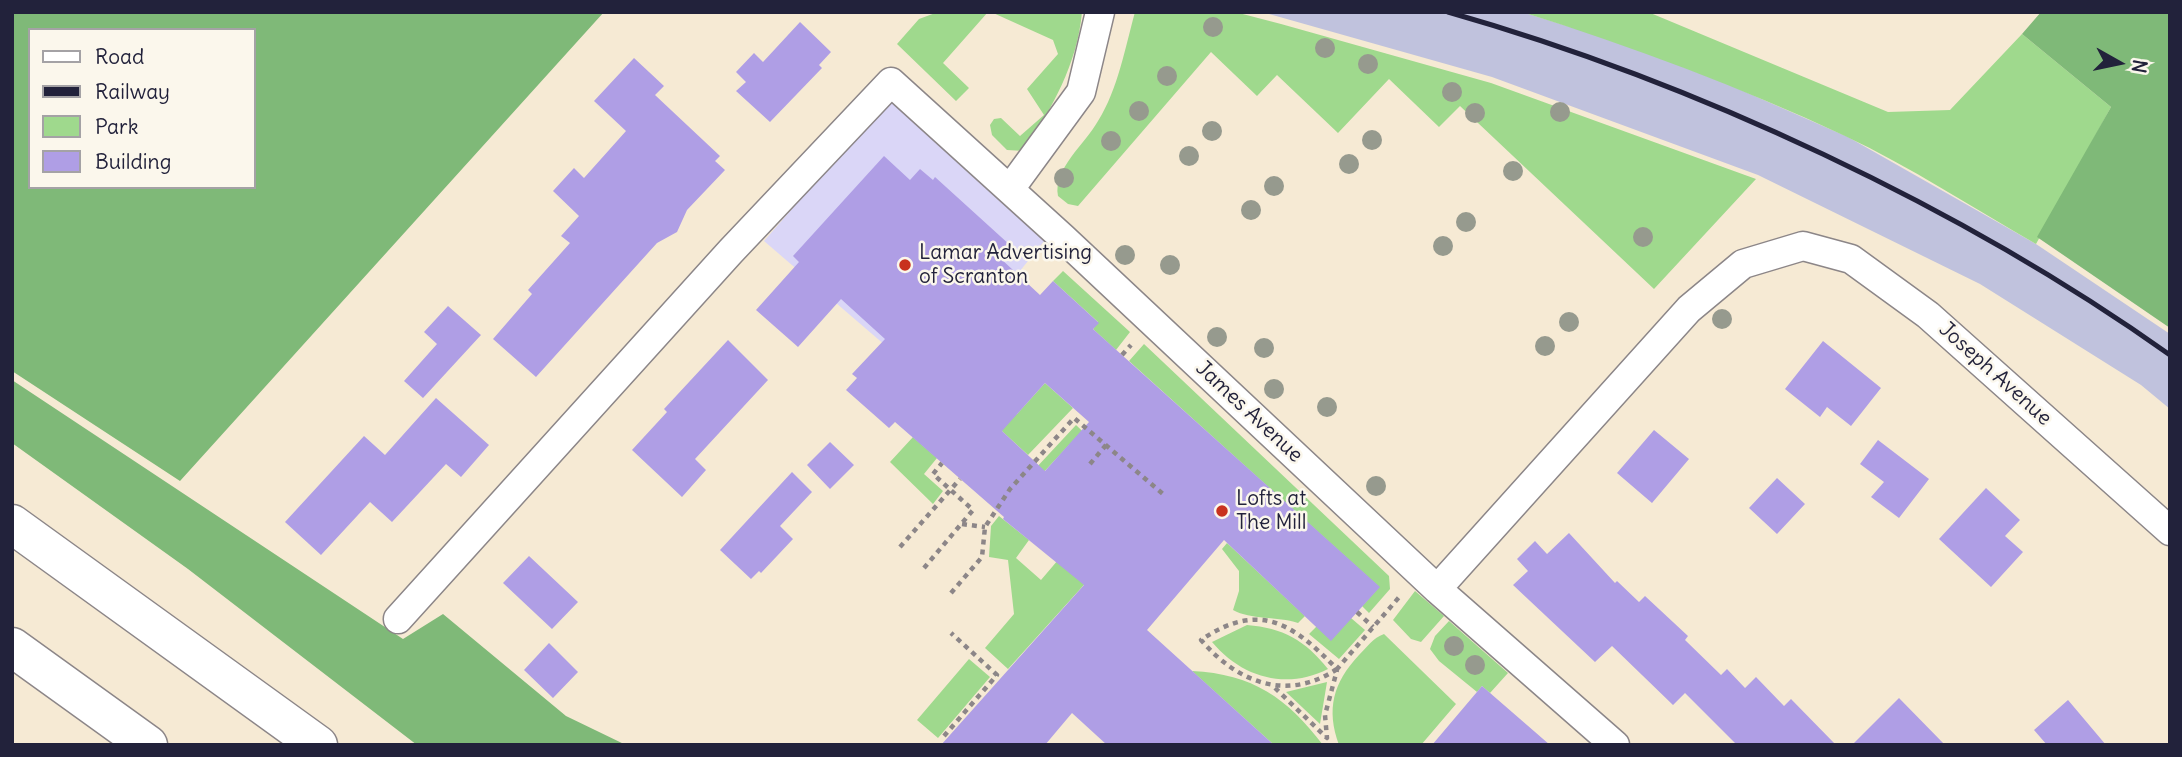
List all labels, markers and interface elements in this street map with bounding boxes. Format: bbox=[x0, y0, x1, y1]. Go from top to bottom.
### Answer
legend bbox=[28, 28, 256, 189]
north arrow bbox=[2084, 28, 2154, 98]
text: Road bbox=[95, 43, 144, 70]
text: N bbox=[2127, 58, 2153, 75]
text: Railway bbox=[95, 78, 170, 105]
text: Park bbox=[95, 113, 138, 140]
text: Building bbox=[95, 148, 171, 175]
place label: Lamar Advertising of Scranton bbox=[919, 240, 1092, 290]
marker: Lamar Advertising of Scranton bbox=[897, 257, 913, 273]
street label: Joseph Avenue bbox=[1934, 317, 2056, 431]
street label: James Avenue bbox=[1190, 356, 1308, 468]
place label: Lofts at The Mill bbox=[1236, 486, 1306, 536]
marker: Lofts at The Mill bbox=[1214, 503, 1230, 519]

